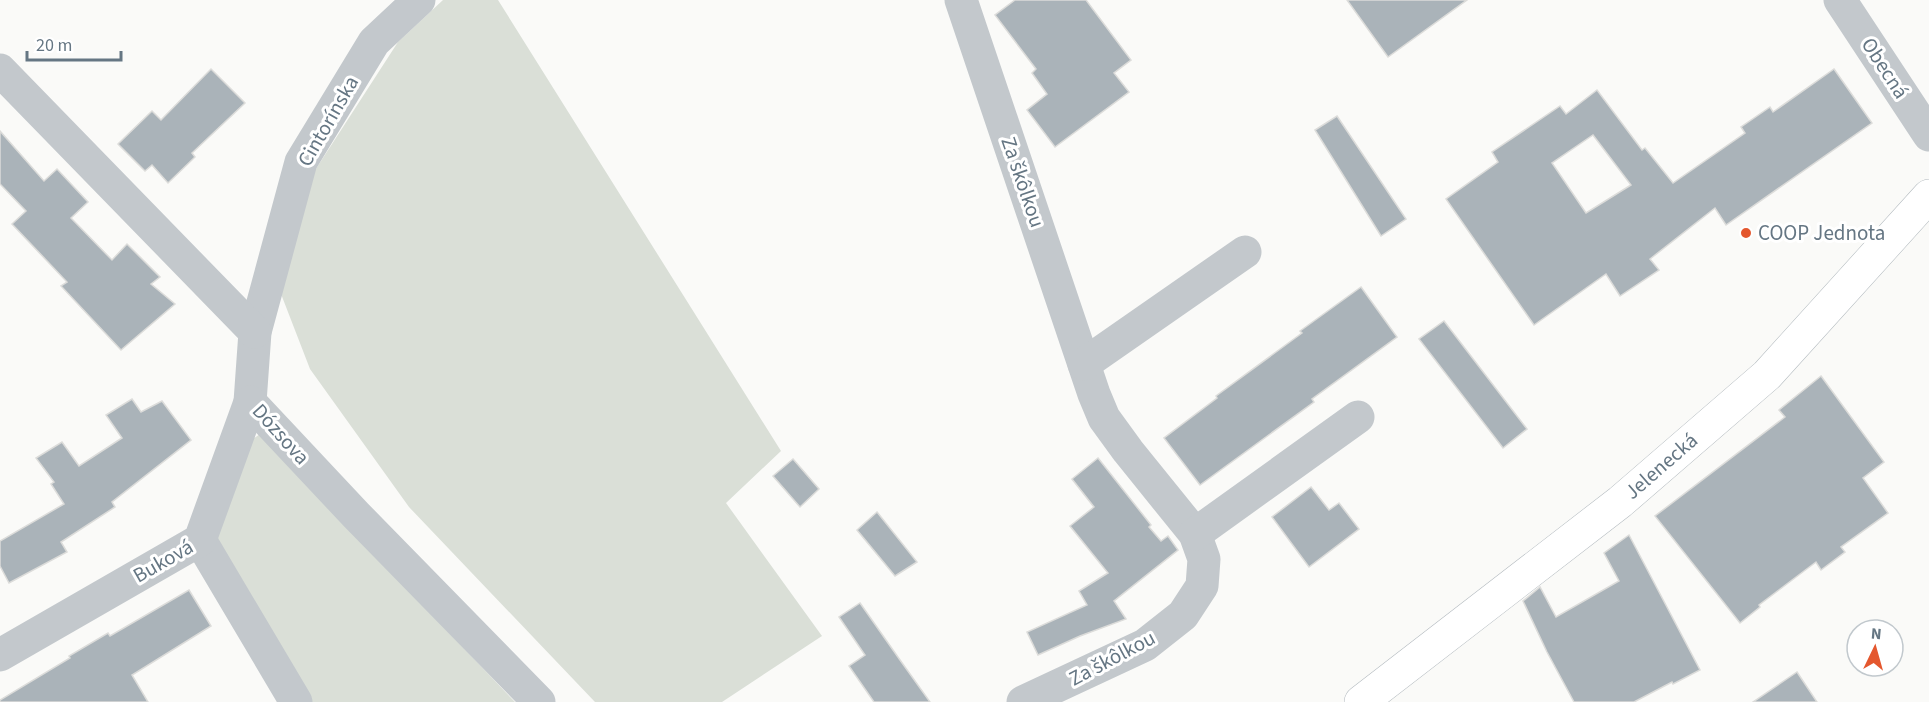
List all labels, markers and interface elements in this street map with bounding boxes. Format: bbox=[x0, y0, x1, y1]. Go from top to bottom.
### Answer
scale bar bbox=[27, 24, 122, 62]
street label: Obecná bbox=[1854, 31, 1916, 105]
text: 20 m bbox=[36, 33, 72, 58]
street label: Cintorínska bbox=[290, 70, 366, 172]
street label: Za škôlkou bbox=[993, 133, 1053, 231]
place label: COOP Jednota bbox=[1758, 218, 1885, 248]
marker: COOP Jednota bbox=[1739, 226, 1753, 240]
street label: Dózsova bbox=[245, 397, 317, 471]
street label: Jelenecká bbox=[1618, 426, 1704, 506]
street label: Buková bbox=[127, 532, 199, 590]
north arrow bbox=[1845, 618, 1905, 678]
street label: Za škôlkou bbox=[1063, 623, 1161, 693]
text: N bbox=[1870, 623, 1882, 645]

